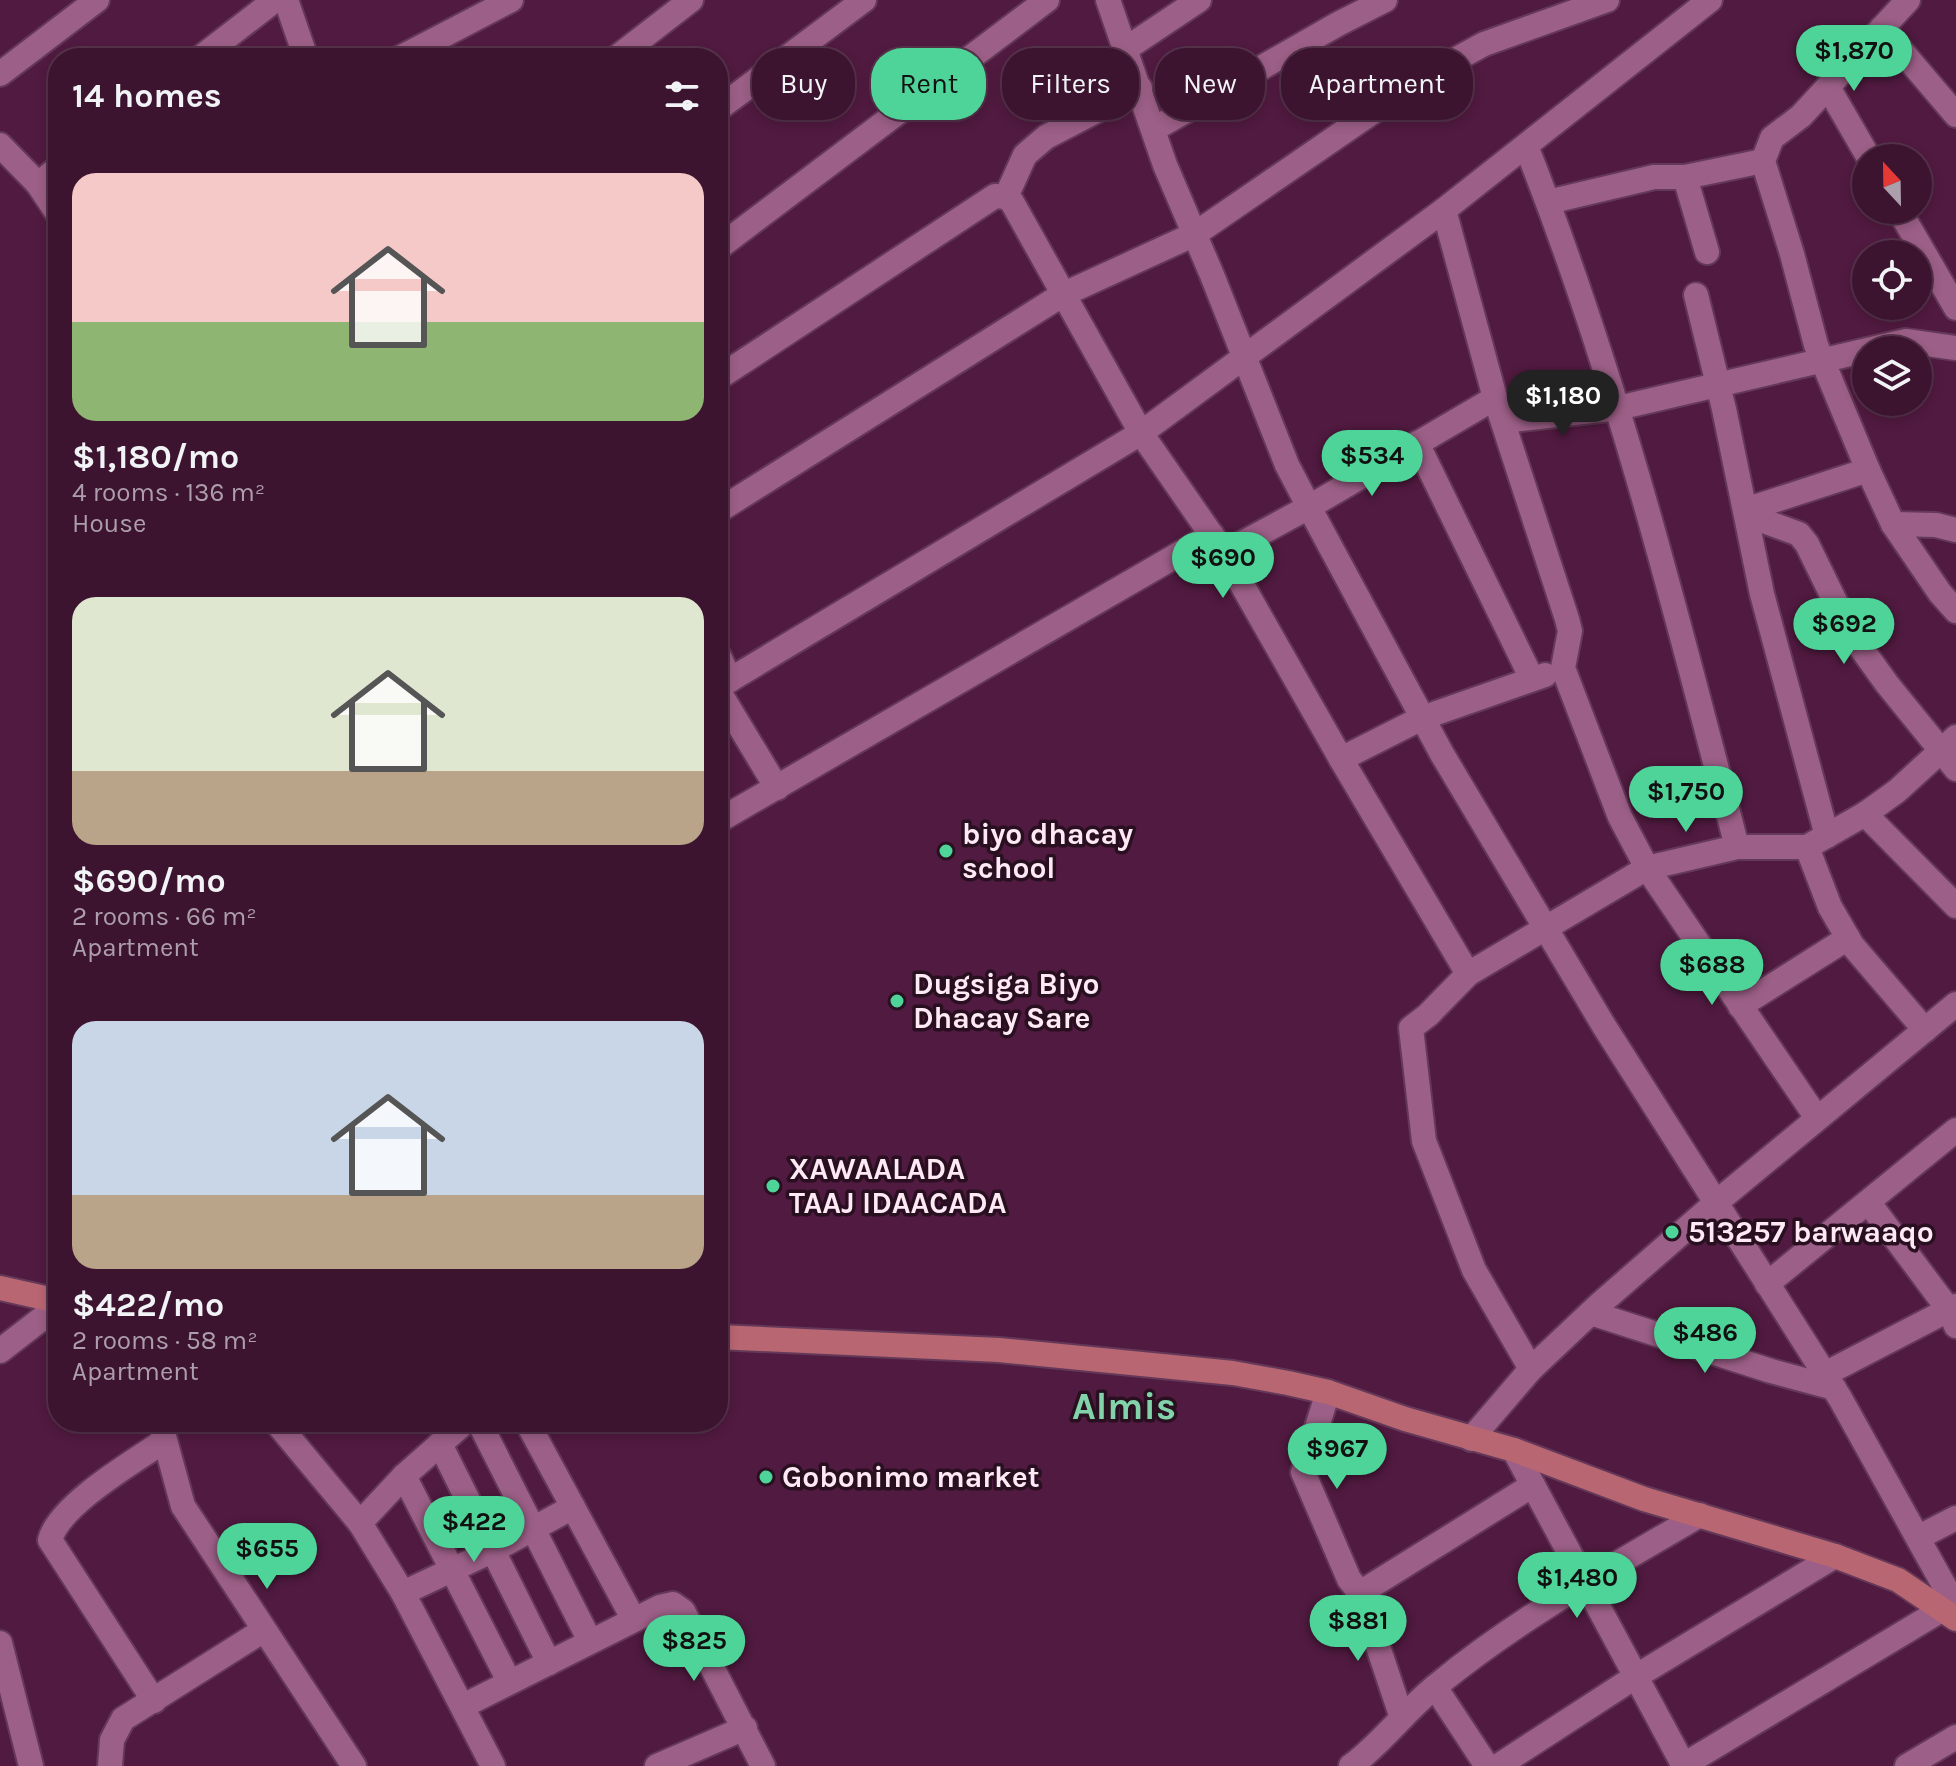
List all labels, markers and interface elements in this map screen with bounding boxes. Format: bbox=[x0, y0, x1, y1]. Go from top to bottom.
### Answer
pin: $1,870 bbox=[1789, 25, 1919, 93]
text: $1,870 bbox=[1814, 35, 1894, 66]
chip: Buy bbox=[752, 48, 855, 120]
chip: Rent bbox=[871, 48, 986, 120]
chip: Filters bbox=[1002, 48, 1139, 120]
chip: New bbox=[1155, 48, 1265, 120]
chip: Apartment bbox=[1281, 48, 1473, 120]
icon: filters bbox=[660, 74, 704, 118]
text: 14 homes bbox=[72, 76, 222, 116]
north arrow bbox=[1852, 144, 1932, 224]
map controls bbox=[1852, 144, 1932, 416]
icon: home bbox=[316, 225, 460, 369]
button: locate bbox=[1852, 240, 1932, 320]
button: layers bbox=[1852, 336, 1932, 416]
pin: $1,180 bbox=[1498, 370, 1628, 438]
text: $1,180 bbox=[1525, 380, 1601, 411]
pin: $534 bbox=[1325, 430, 1419, 498]
text: $1,180/mo bbox=[72, 437, 239, 477]
text: $534 bbox=[1340, 440, 1404, 471]
text: 4 rooms · 136 m² bbox=[72, 477, 265, 508]
text: House bbox=[72, 508, 146, 539]
pin: $690 bbox=[1176, 532, 1270, 600]
text: $690 bbox=[1190, 542, 1256, 573]
pin: $692 bbox=[1797, 598, 1891, 666]
text: $692 bbox=[1811, 608, 1877, 639]
icon: home bbox=[316, 649, 460, 793]
pin: $1,750 bbox=[1621, 766, 1751, 834]
text: $1,750 bbox=[1647, 776, 1725, 807]
place label: biyo dhacay school bbox=[962, 816, 1133, 886]
marker: biyo dhacay school bbox=[937, 842, 955, 860]
text: $690/mo bbox=[72, 861, 226, 901]
text: 2 rooms · 66 m² bbox=[72, 901, 257, 932]
text: Apartment bbox=[72, 932, 199, 963]
pin: $688 bbox=[1665, 939, 1759, 1007]
text: $688 bbox=[1678, 949, 1746, 980]
place label: Dugsiga Biyo Dhacay Sare bbox=[913, 966, 1100, 1036]
marker: Dugsiga Biyo Dhacay Sare bbox=[888, 992, 906, 1010]
icon: home bbox=[316, 1073, 460, 1217]
place label: XAWAALADA TAAJ IDAACADA bbox=[789, 1151, 1007, 1221]
marker: XAWAALADA TAAJ IDAACADA bbox=[764, 1177, 782, 1195]
place label: 513257 barwaaqo bbox=[1688, 1214, 1934, 1250]
marker: 513257 barwaaqo bbox=[1663, 1223, 1681, 1241]
text: $422/mo bbox=[72, 1285, 224, 1325]
pin: $486 bbox=[1658, 1307, 1752, 1375]
text: $486 bbox=[1672, 1317, 1738, 1348]
text: 2 rooms · 58 m² bbox=[72, 1325, 258, 1356]
text: Apartment bbox=[72, 1356, 199, 1387]
district label: Almis bbox=[1072, 1384, 1176, 1429]
pin: $967 bbox=[1290, 1423, 1384, 1491]
text: $967 bbox=[1306, 1433, 1368, 1464]
place label: Gobonimo market bbox=[782, 1459, 1040, 1495]
marker: Gobonimo market bbox=[757, 1468, 775, 1486]
pin: $422 bbox=[427, 1496, 521, 1564]
text: $422 bbox=[442, 1506, 506, 1537]
pin: $655 bbox=[220, 1523, 314, 1591]
text: $655 bbox=[235, 1533, 299, 1564]
pin: $1,480 bbox=[1512, 1552, 1642, 1620]
text: $1,480 bbox=[1536, 1562, 1618, 1593]
pin: $881 bbox=[1311, 1595, 1405, 1663]
text: $881 bbox=[1328, 1605, 1388, 1636]
pin: $825 bbox=[647, 1615, 741, 1683]
text: $825 bbox=[661, 1625, 727, 1656]

